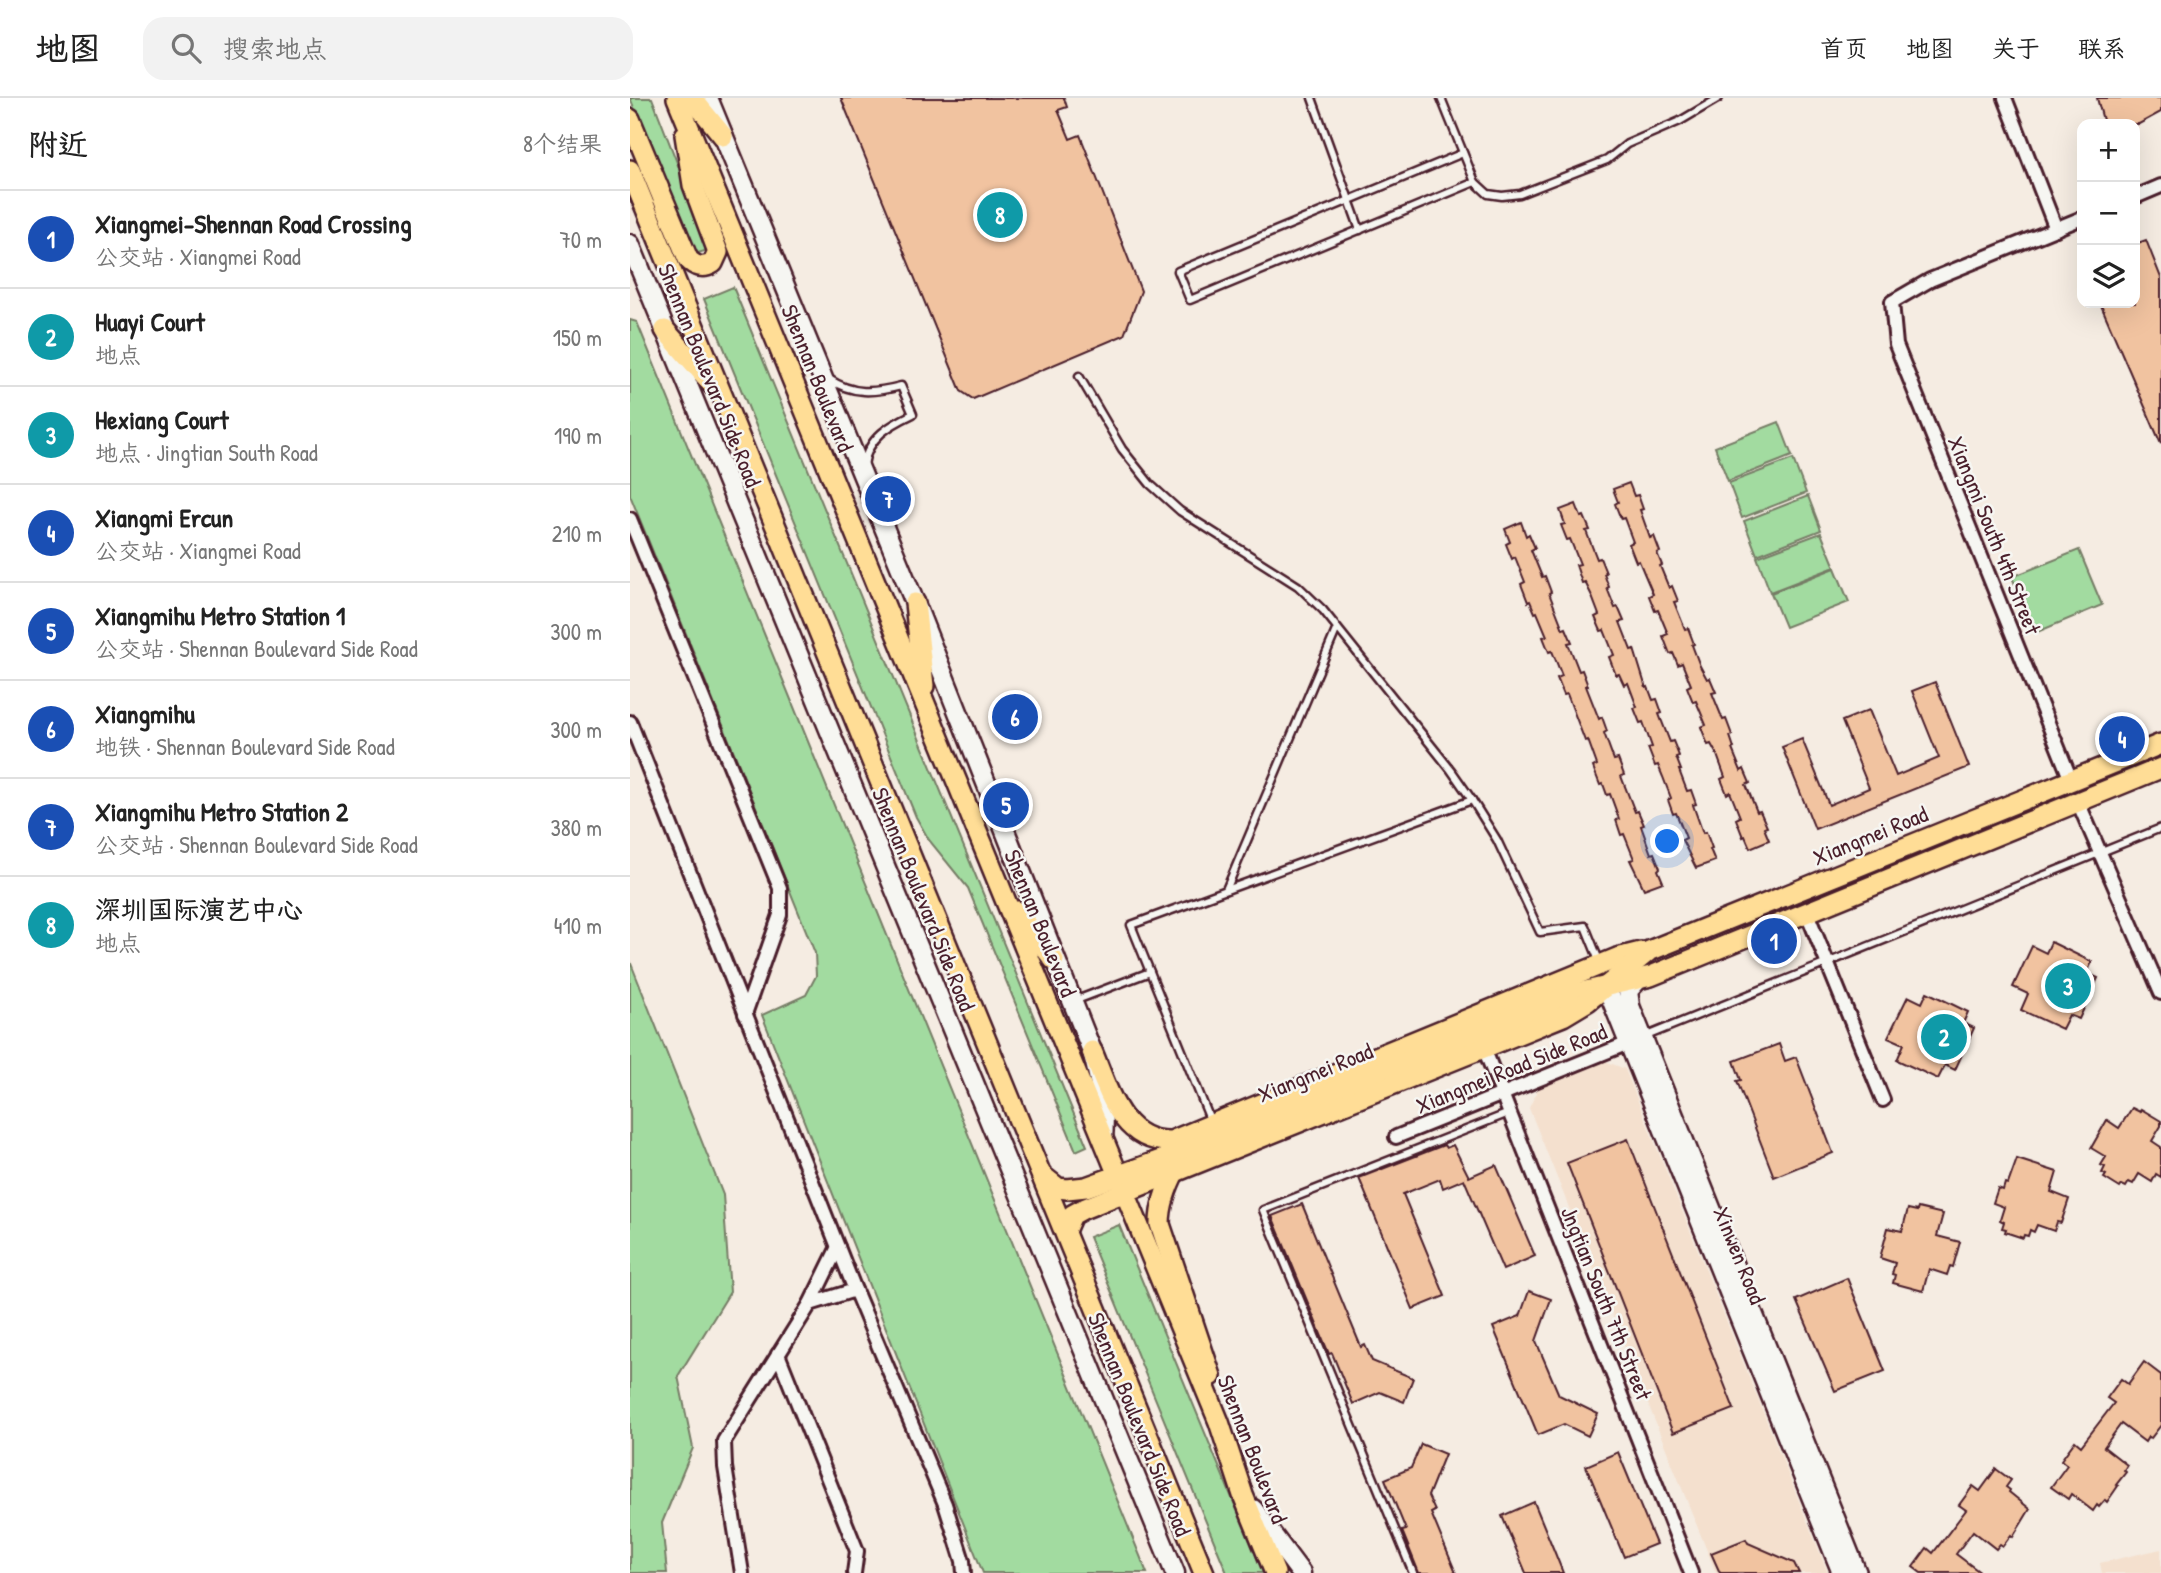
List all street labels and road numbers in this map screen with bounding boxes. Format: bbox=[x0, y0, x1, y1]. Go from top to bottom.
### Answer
street label: Shennan Boulevard Side Road bbox=[651, 259, 769, 491]
street label: Shennan Boulevard bbox=[774, 300, 862, 456]
street label: Xiangmi South 4th Street bbox=[1941, 431, 2049, 640]
street label: Shennan Boulevard Side Road bbox=[865, 783, 983, 1015]
street label: Xiangmei Road bbox=[1808, 798, 1932, 872]
street label: Shennan Boulevard bbox=[997, 845, 1085, 1001]
street label: Xiangmei Road Side Road bbox=[1411, 1015, 1611, 1121]
street label: Xiangmei Road bbox=[1253, 1035, 1377, 1109]
street label: Jngtian South 7th Street bbox=[1554, 1201, 1660, 1406]
street label: Xinwen Road bbox=[1706, 1202, 1774, 1308]
street label: Shennan Boulevard Side Road bbox=[1081, 1308, 1199, 1540]
street label: Shennan Boulevard bbox=[1211, 1370, 1295, 1528]

